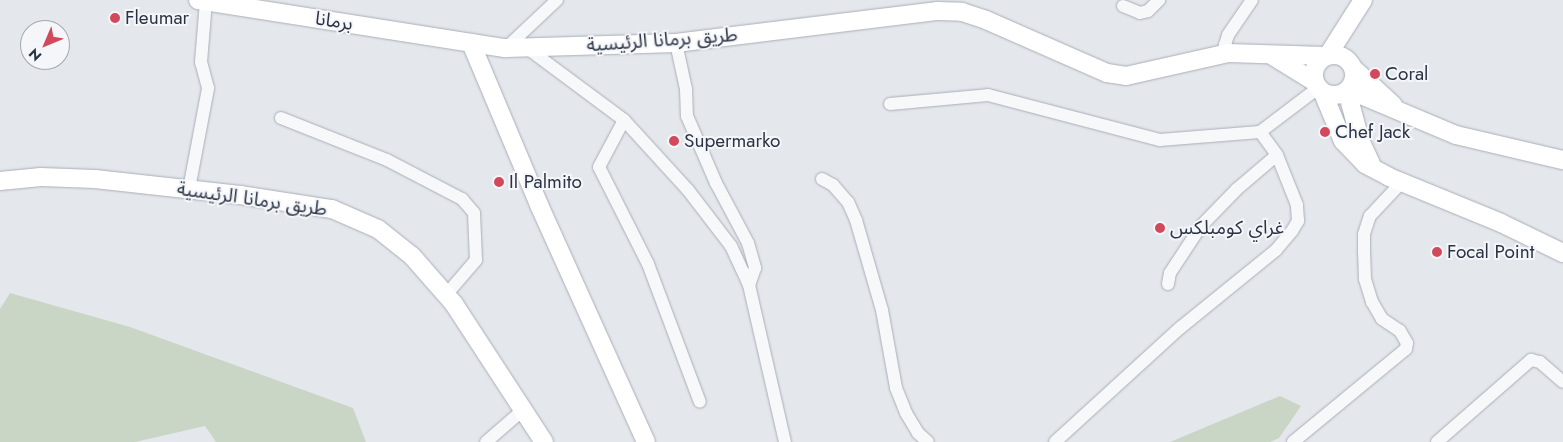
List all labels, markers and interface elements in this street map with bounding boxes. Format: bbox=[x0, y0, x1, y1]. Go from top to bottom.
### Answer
place label: Fleumar bbox=[125, 7, 189, 29]
street label: برمانا bbox=[313, 7, 355, 35]
marker: Fleumar bbox=[109, 12, 121, 24]
north arrow bbox=[20, 20, 70, 70]
street label: طريق برمانا الرئيسية bbox=[586, 23, 738, 57]
text: N bbox=[24, 44, 46, 66]
place label: Coral bbox=[1385, 63, 1428, 85]
marker: Coral bbox=[1369, 68, 1381, 80]
place label: Chef Jack bbox=[1335, 121, 1410, 143]
marker: Chef Jack bbox=[1319, 126, 1331, 138]
place label: Supermarko bbox=[684, 130, 780, 152]
marker: Supermarko bbox=[668, 135, 680, 147]
place label: Il Palmito bbox=[509, 171, 582, 193]
marker: Il Palmito bbox=[493, 176, 505, 188]
street label: طريق برمانا الرئيسية bbox=[175, 177, 329, 221]
place label: غراي كومبلكس bbox=[1170, 217, 1284, 239]
marker: غراي كومبلكس bbox=[1154, 222, 1166, 234]
place label: Focal Point bbox=[1447, 241, 1534, 263]
marker: Focal Point bbox=[1431, 246, 1443, 258]

